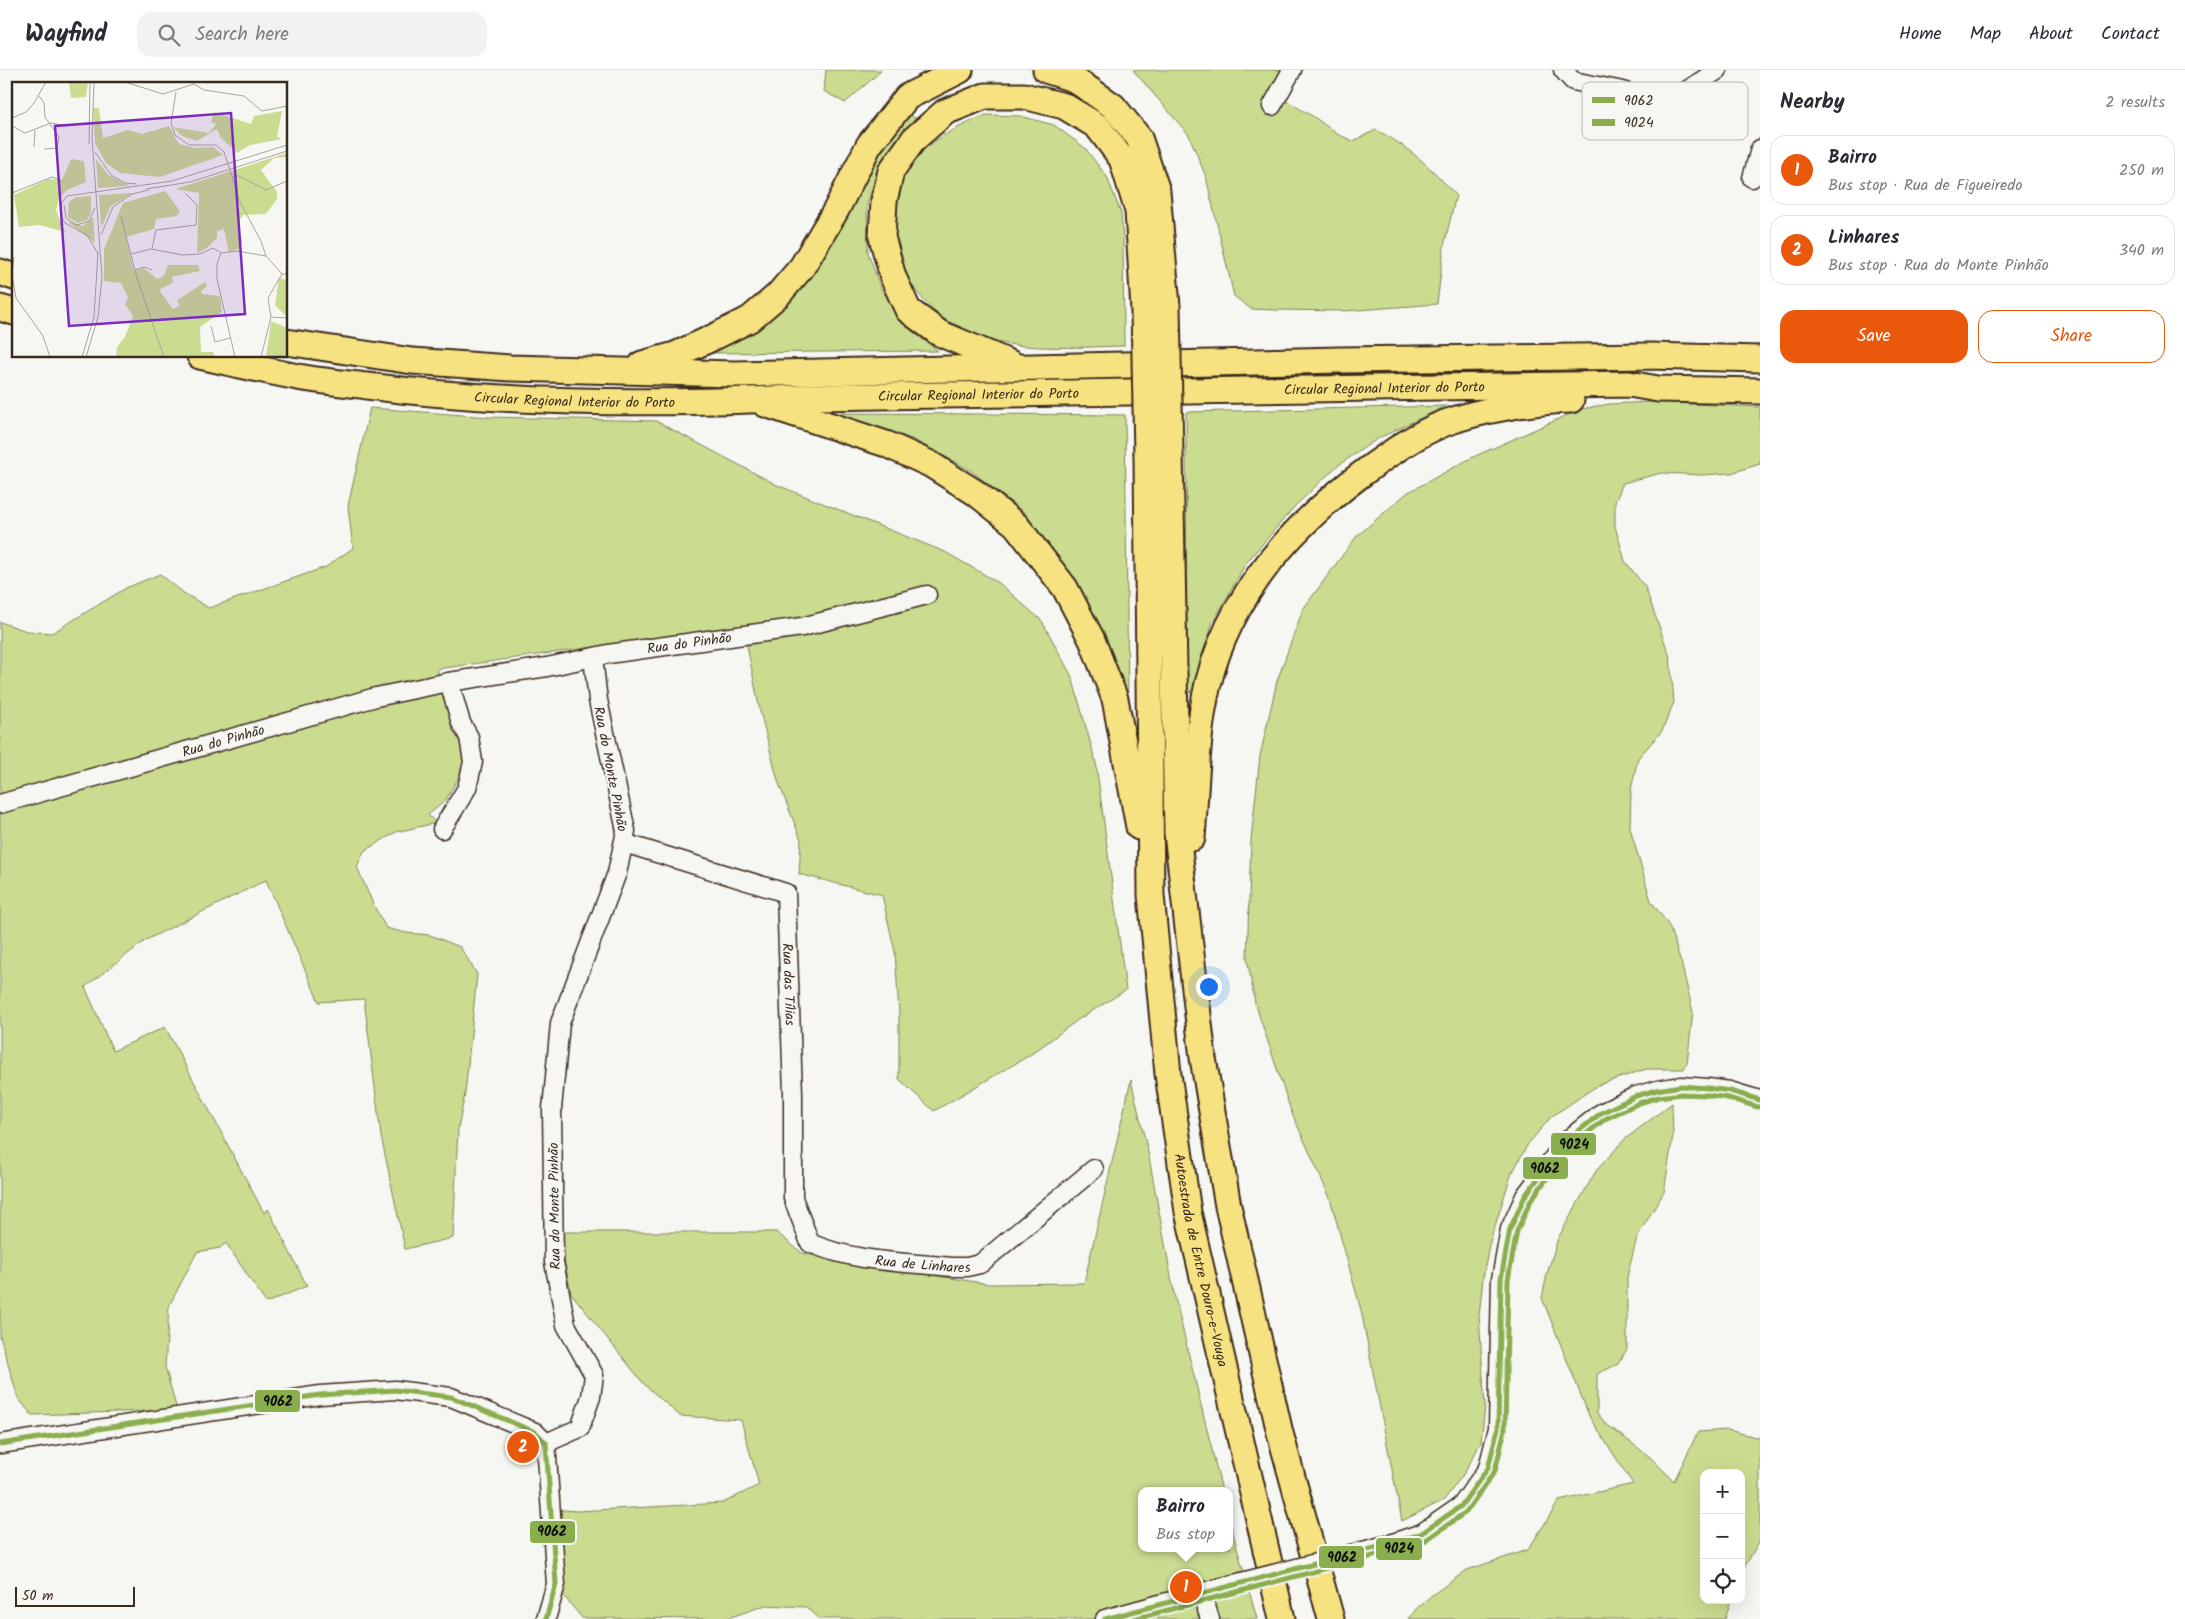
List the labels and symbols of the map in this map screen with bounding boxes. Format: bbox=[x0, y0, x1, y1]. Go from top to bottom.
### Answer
inset map bbox=[12, 82, 288, 358]
legend bbox=[1582, 82, 1748, 140]
text: 9062 bbox=[1624, 90, 1654, 112]
text: 9024 bbox=[1624, 112, 1654, 134]
street label: Circular Regional Interior do Porto bbox=[1284, 376, 1485, 402]
street label: Circular Regional Interior do Porto bbox=[878, 383, 1079, 408]
street label: Circular Regional Interior do Porto bbox=[473, 387, 675, 414]
street label: Rua do Pinhão bbox=[646, 627, 733, 660]
street label: Rua do Monte Pinhão bbox=[587, 705, 633, 834]
street label: Rua do Pinhão bbox=[180, 719, 267, 764]
street label: Rua das Tílias bbox=[776, 943, 801, 1026]
your location bbox=[1196, 974, 1222, 1000]
line badge: 9024 bbox=[1550, 1132, 1597, 1156]
text: 9024 bbox=[1559, 1134, 1589, 1156]
street label: Rua do Monte Pinhão bbox=[543, 1142, 567, 1270]
street label: Autoestrada de Entre Douro-e-Vouga bbox=[1168, 1152, 1233, 1369]
line badge: 9062 bbox=[1522, 1156, 1569, 1180]
text: 9062 bbox=[1530, 1158, 1560, 1180]
street label: Rua de Linhares bbox=[874, 1250, 973, 1279]
line badge: 9062 bbox=[254, 1389, 301, 1413]
text: 9062 bbox=[263, 1391, 293, 1413]
pin: 2 bbox=[507, 1428, 539, 1466]
line badge: 9062 bbox=[529, 1520, 576, 1544]
text: 9062 bbox=[537, 1521, 567, 1543]
line badge: 9024 bbox=[1375, 1537, 1423, 1561]
text: 9024 bbox=[1384, 1538, 1414, 1560]
line badge: 9062 bbox=[1318, 1545, 1365, 1569]
text: 9062 bbox=[1327, 1547, 1357, 1569]
pin: 1 bbox=[1170, 1568, 1202, 1606]
scale bar bbox=[15, 1584, 135, 1607]

